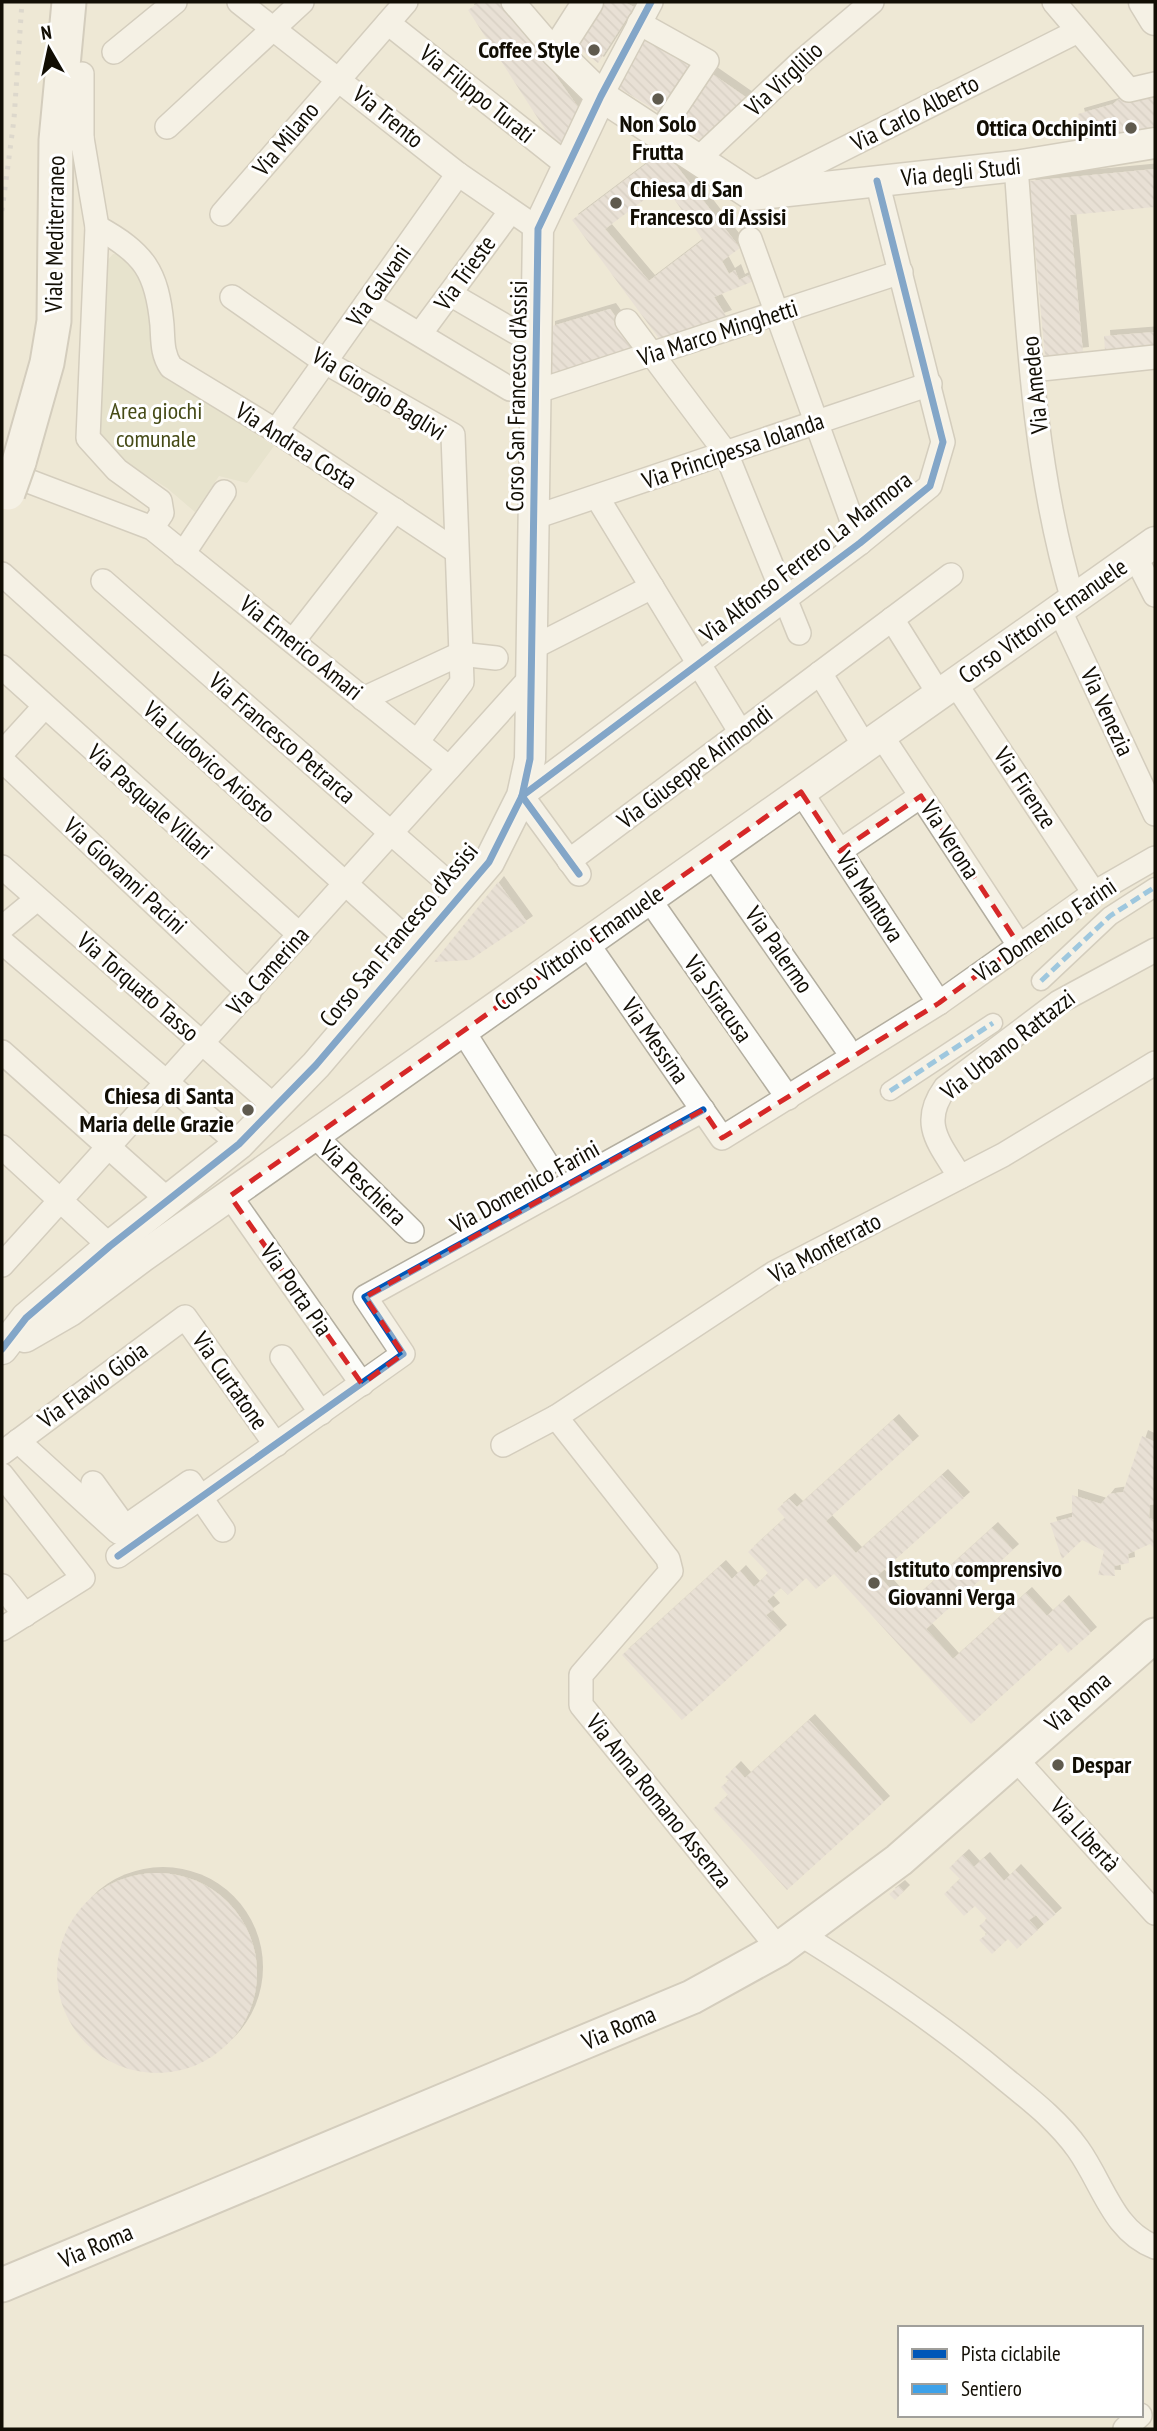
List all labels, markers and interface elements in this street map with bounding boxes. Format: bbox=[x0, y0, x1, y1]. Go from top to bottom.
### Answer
north arrow bbox=[14, 14, 84, 84]
text: N bbox=[39, 20, 53, 45]
place label: Coffee Style bbox=[478, 34, 580, 65]
street label: Via Virglilio bbox=[737, 35, 829, 123]
street label: Via Filippo Turati bbox=[412, 37, 541, 150]
marker: Coffee Style bbox=[586, 42, 602, 58]
street label: Via Carlo Alberto bbox=[845, 67, 984, 158]
street label: Via Trento bbox=[346, 78, 430, 155]
marker: Non Solo Frutta bbox=[650, 91, 666, 107]
street label: Via Milano bbox=[245, 95, 326, 183]
place label: Non Solo Frutta bbox=[619, 108, 697, 167]
place label: Ottica Occhipinti bbox=[976, 112, 1117, 143]
marker: Ottica Occhipinti bbox=[1123, 120, 1139, 136]
street label: Via degli Studi bbox=[899, 150, 1022, 193]
street label: Viale Mediterraneo bbox=[38, 155, 71, 314]
place label: Chiesa di San Francesco di Assisi bbox=[630, 173, 786, 232]
marker: Chiesa di San Francesco di Assisi bbox=[608, 195, 624, 211]
street label: Via Trieste bbox=[426, 229, 502, 317]
street label: Via Galvani bbox=[339, 239, 418, 333]
street label: Corso San Francesco d'Assisi bbox=[499, 280, 534, 512]
street label: Via Marco Minghetti bbox=[633, 292, 802, 373]
street label: Via Amedeo bbox=[1014, 335, 1055, 436]
street label: Via Giorgio Baglivi bbox=[305, 339, 452, 447]
street label: Via Andrea Costa bbox=[229, 394, 363, 496]
park label: Area giochi comunale bbox=[110, 395, 202, 454]
street label: Via Principessa Iolanda bbox=[637, 405, 828, 496]
street label: Via Alfonso Ferrero La Marmora bbox=[693, 464, 918, 650]
street label: Corso Vittorio Emanuele bbox=[952, 551, 1133, 690]
street label: Via Emerico Amari bbox=[233, 588, 369, 707]
street label: Via Venezia bbox=[1073, 662, 1141, 761]
street label: Via Francesco Petrarca bbox=[202, 665, 362, 810]
street label: Via Ludovico Ariosto bbox=[136, 693, 282, 829]
street label: Via Giuseppe Arimondi bbox=[610, 698, 779, 836]
street label: Via Pasquale Villari bbox=[80, 737, 219, 866]
street label: Via Firenze bbox=[986, 740, 1064, 834]
street label: Via Verona bbox=[913, 794, 987, 885]
street label: Via Giovanni Pacini bbox=[56, 810, 194, 941]
street label: Corso San Francesco d'Assisi bbox=[312, 836, 485, 1033]
street label: Via Mantova bbox=[829, 845, 911, 948]
street label: Via Domenico Farini bbox=[966, 870, 1122, 989]
street label: Corso Vittorio Emanuele bbox=[488, 878, 669, 1017]
street label: Via Palermo bbox=[738, 900, 820, 999]
street label: Via Camerina bbox=[219, 920, 316, 1022]
street label: Via Torquato Tasso bbox=[70, 924, 206, 1048]
street label: Via Siracusa bbox=[677, 948, 760, 1048]
street label: Via Urbano Rattazzi bbox=[933, 982, 1081, 1107]
street label: Via Messina bbox=[614, 991, 696, 1090]
place label: Chiesa di Santa Maria delle Grazie bbox=[80, 1080, 234, 1139]
marker: Chiesa di Santa Maria delle Grazie bbox=[240, 1102, 256, 1118]
street label: Via Peschiera bbox=[312, 1133, 414, 1232]
street label: Via Domenico Farini bbox=[444, 1133, 605, 1241]
street label: Via Monferrato bbox=[762, 1205, 886, 1290]
street label: Via Porta Pia bbox=[253, 1237, 339, 1342]
street label: Via Curtatone bbox=[185, 1325, 275, 1436]
street label: Via Flavio Gioia bbox=[31, 1334, 154, 1435]
place label: Istituto comprensivo Giovanni Verga bbox=[888, 1553, 1062, 1612]
marker: Istituto comprensivo Giovanni Verga bbox=[866, 1575, 882, 1591]
street label: Via Roma bbox=[1038, 1665, 1117, 1739]
street label: Via Anna Romano Assenza bbox=[579, 1707, 739, 1894]
place label: Despar bbox=[1072, 1749, 1132, 1780]
marker: Despar bbox=[1050, 1757, 1066, 1773]
street label: Via Libertà bbox=[1043, 1790, 1127, 1878]
street label: Via Roma bbox=[576, 1998, 660, 2057]
street label: Via Roma bbox=[53, 2216, 137, 2275]
legend bbox=[898, 2326, 1143, 2417]
text: Pista ciclabile bbox=[961, 2340, 1061, 2367]
text: Sentiero bbox=[961, 2375, 1022, 2402]

